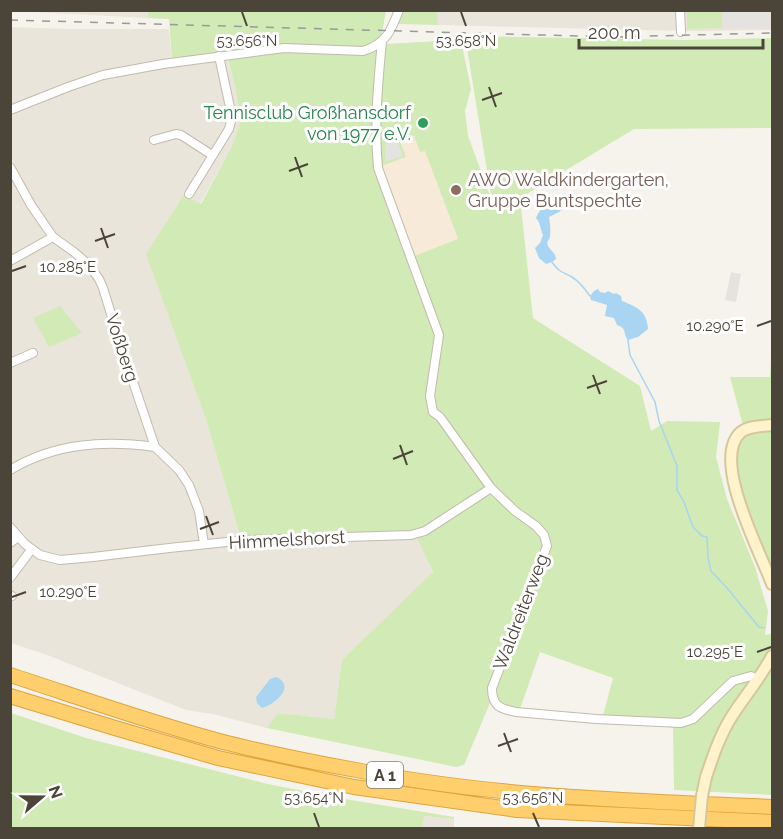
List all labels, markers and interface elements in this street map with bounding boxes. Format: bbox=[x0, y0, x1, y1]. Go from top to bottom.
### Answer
scale bar bbox=[579, 12, 764, 50]
text: 200 m bbox=[588, 22, 641, 43]
text: 53.656°N bbox=[217, 32, 277, 50]
text: 53.658°N bbox=[436, 32, 496, 50]
place label: Tennisclub Großhansdorf von 1977 e.V. bbox=[203, 102, 412, 144]
marker: Tennisclub Großhansdorf von 1977 e.V. bbox=[416, 116, 430, 130]
place label: AWO Waldkindergarten, Gruppe Buntspechte bbox=[468, 169, 669, 211]
marker: AWO Waldkindergarten, Gruppe Buntspechte bbox=[449, 183, 463, 197]
text: 10.285°E bbox=[40, 258, 96, 276]
street label: Voßberg bbox=[102, 311, 143, 385]
text: 10.290°E bbox=[686, 317, 744, 335]
street label: Himmelshorst bbox=[228, 526, 346, 553]
street label: Waldreiterweg bbox=[489, 551, 552, 673]
text: 10.290°E bbox=[39, 583, 97, 601]
text: 10.295°E bbox=[687, 643, 743, 661]
road number: A 1 bbox=[367, 762, 403, 788]
north arrow bbox=[12, 767, 72, 827]
text: N bbox=[45, 783, 67, 801]
text: 53.654°N bbox=[284, 789, 344, 807]
text: 53.656°N bbox=[503, 789, 563, 807]

